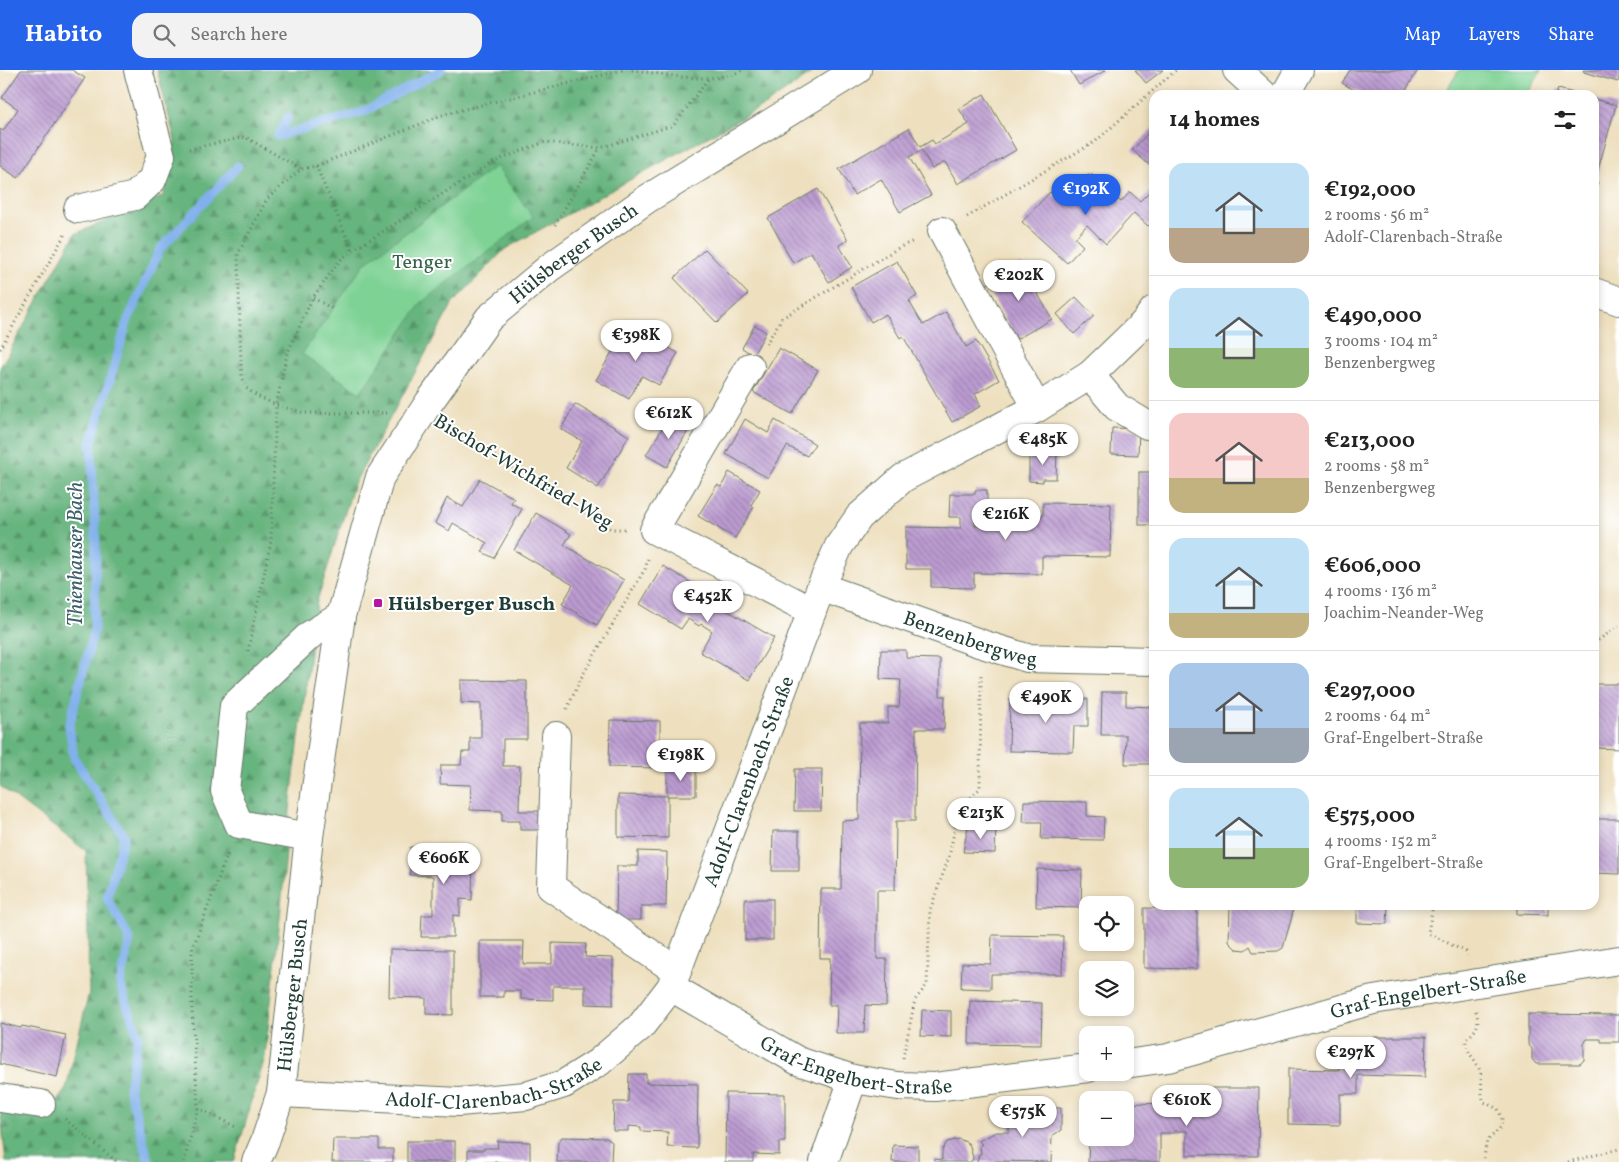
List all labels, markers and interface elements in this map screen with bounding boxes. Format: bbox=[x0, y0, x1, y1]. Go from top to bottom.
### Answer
search box bbox=[132, 13, 482, 58]
text: Habito bbox=[25, 18, 102, 52]
icon: search bbox=[150, 21, 178, 49]
text: Search here bbox=[190, 22, 288, 48]
text: Map bbox=[1404, 23, 1440, 48]
text: Layers bbox=[1468, 23, 1520, 48]
text: Share bbox=[1548, 23, 1594, 48]
text: 14 homes bbox=[1169, 106, 1260, 135]
icon: filters bbox=[1551, 106, 1579, 134]
pin: €192K bbox=[1051, 174, 1121, 216]
text: €192,000 bbox=[1324, 176, 1416, 205]
text: €192K bbox=[1063, 179, 1109, 201]
icon: home bbox=[1209, 183, 1269, 243]
street label: Hülsberger Busch bbox=[504, 197, 645, 312]
text: 2 rooms · 56 m² bbox=[1324, 205, 1429, 227]
text: Adolf-Clarenbach-Straße bbox=[1324, 227, 1503, 249]
park label: Tenger bbox=[392, 249, 452, 277]
pin: €202K bbox=[984, 260, 1054, 302]
text: €202K bbox=[994, 265, 1044, 287]
text: €490,000 bbox=[1324, 302, 1422, 331]
icon: home bbox=[1209, 308, 1269, 368]
pin: €398K bbox=[601, 320, 671, 362]
text: €398K bbox=[612, 325, 660, 347]
text: 3 rooms · 104 m² bbox=[1324, 331, 1438, 353]
text: Benzenbergweg bbox=[1324, 353, 1435, 375]
pin: €612K bbox=[634, 398, 704, 440]
text: €612K bbox=[646, 403, 692, 425]
street label: Bischof-Wichfried-Weg bbox=[428, 408, 618, 537]
pin: €485K bbox=[1008, 424, 1078, 466]
text: €213,000 bbox=[1324, 427, 1415, 456]
text: €485K bbox=[1018, 429, 1068, 451]
icon: home bbox=[1209, 433, 1269, 493]
text: 2 rooms · 58 m² bbox=[1324, 456, 1429, 478]
text: Benzenbergweg bbox=[1324, 478, 1435, 500]
water label: Thienhauser Bach bbox=[62, 482, 91, 626]
pin: €216K bbox=[971, 498, 1041, 541]
text: €216K bbox=[983, 504, 1029, 526]
text: €606,000 bbox=[1324, 552, 1421, 581]
icon: home bbox=[1209, 558, 1269, 618]
pin: €452K bbox=[673, 580, 743, 623]
text: 4 rooms · 136 m² bbox=[1324, 581, 1437, 603]
text: €452K bbox=[684, 586, 732, 608]
place label: Hülsberger Busch bbox=[388, 591, 555, 619]
marker: Hülsberger Busch bbox=[372, 597, 384, 609]
text: Joachim-Neander-Weg bbox=[1324, 603, 1484, 625]
street label: Benzenbergweg bbox=[899, 605, 1037, 674]
street label: Adolf-Clarenbach-Straße bbox=[698, 672, 802, 891]
text: €297,000 bbox=[1324, 677, 1415, 706]
pin: €490K bbox=[1011, 682, 1081, 724]
icon: home bbox=[1209, 683, 1269, 743]
text: €490K bbox=[1020, 687, 1072, 709]
text: 2 rooms · 64 m² bbox=[1324, 706, 1431, 728]
text: Graf-Engelbert-Straße bbox=[1324, 728, 1483, 750]
pin: €198K bbox=[646, 740, 716, 782]
text: €198K bbox=[657, 745, 705, 767]
pin: €213K bbox=[946, 798, 1016, 840]
text: €575,000 bbox=[1324, 802, 1415, 831]
text: €213K bbox=[958, 803, 1004, 825]
icon: home bbox=[1209, 808, 1269, 868]
text: 4 rooms · 152 m² bbox=[1324, 831, 1437, 853]
pin: €606K bbox=[409, 842, 479, 885]
text: €606K bbox=[419, 848, 469, 870]
text: Graf-Engelbert-Straße bbox=[1324, 853, 1483, 875]
map controls bbox=[1079, 896, 1134, 1146]
button: locate bbox=[1079, 896, 1134, 951]
street label: Hülsberger Busch bbox=[271, 917, 316, 1074]
button: layers bbox=[1079, 961, 1134, 1016]
street label: Graf-Engelbert-Straße bbox=[1327, 963, 1529, 1027]
button: + bbox=[1079, 1026, 1134, 1081]
street label: Graf-Engelbert-Straße bbox=[754, 1030, 954, 1103]
pin: €297K bbox=[1316, 1036, 1386, 1079]
text: €297K bbox=[1327, 1042, 1375, 1064]
street label: Adolf-Clarenbach-Straße bbox=[384, 1051, 608, 1118]
pin: €610K bbox=[1152, 1084, 1222, 1127]
text: €610K bbox=[1163, 1090, 1211, 1112]
button: − bbox=[1079, 1091, 1134, 1146]
pin: €575K bbox=[988, 1096, 1058, 1138]
text: €575K bbox=[1000, 1101, 1046, 1123]

